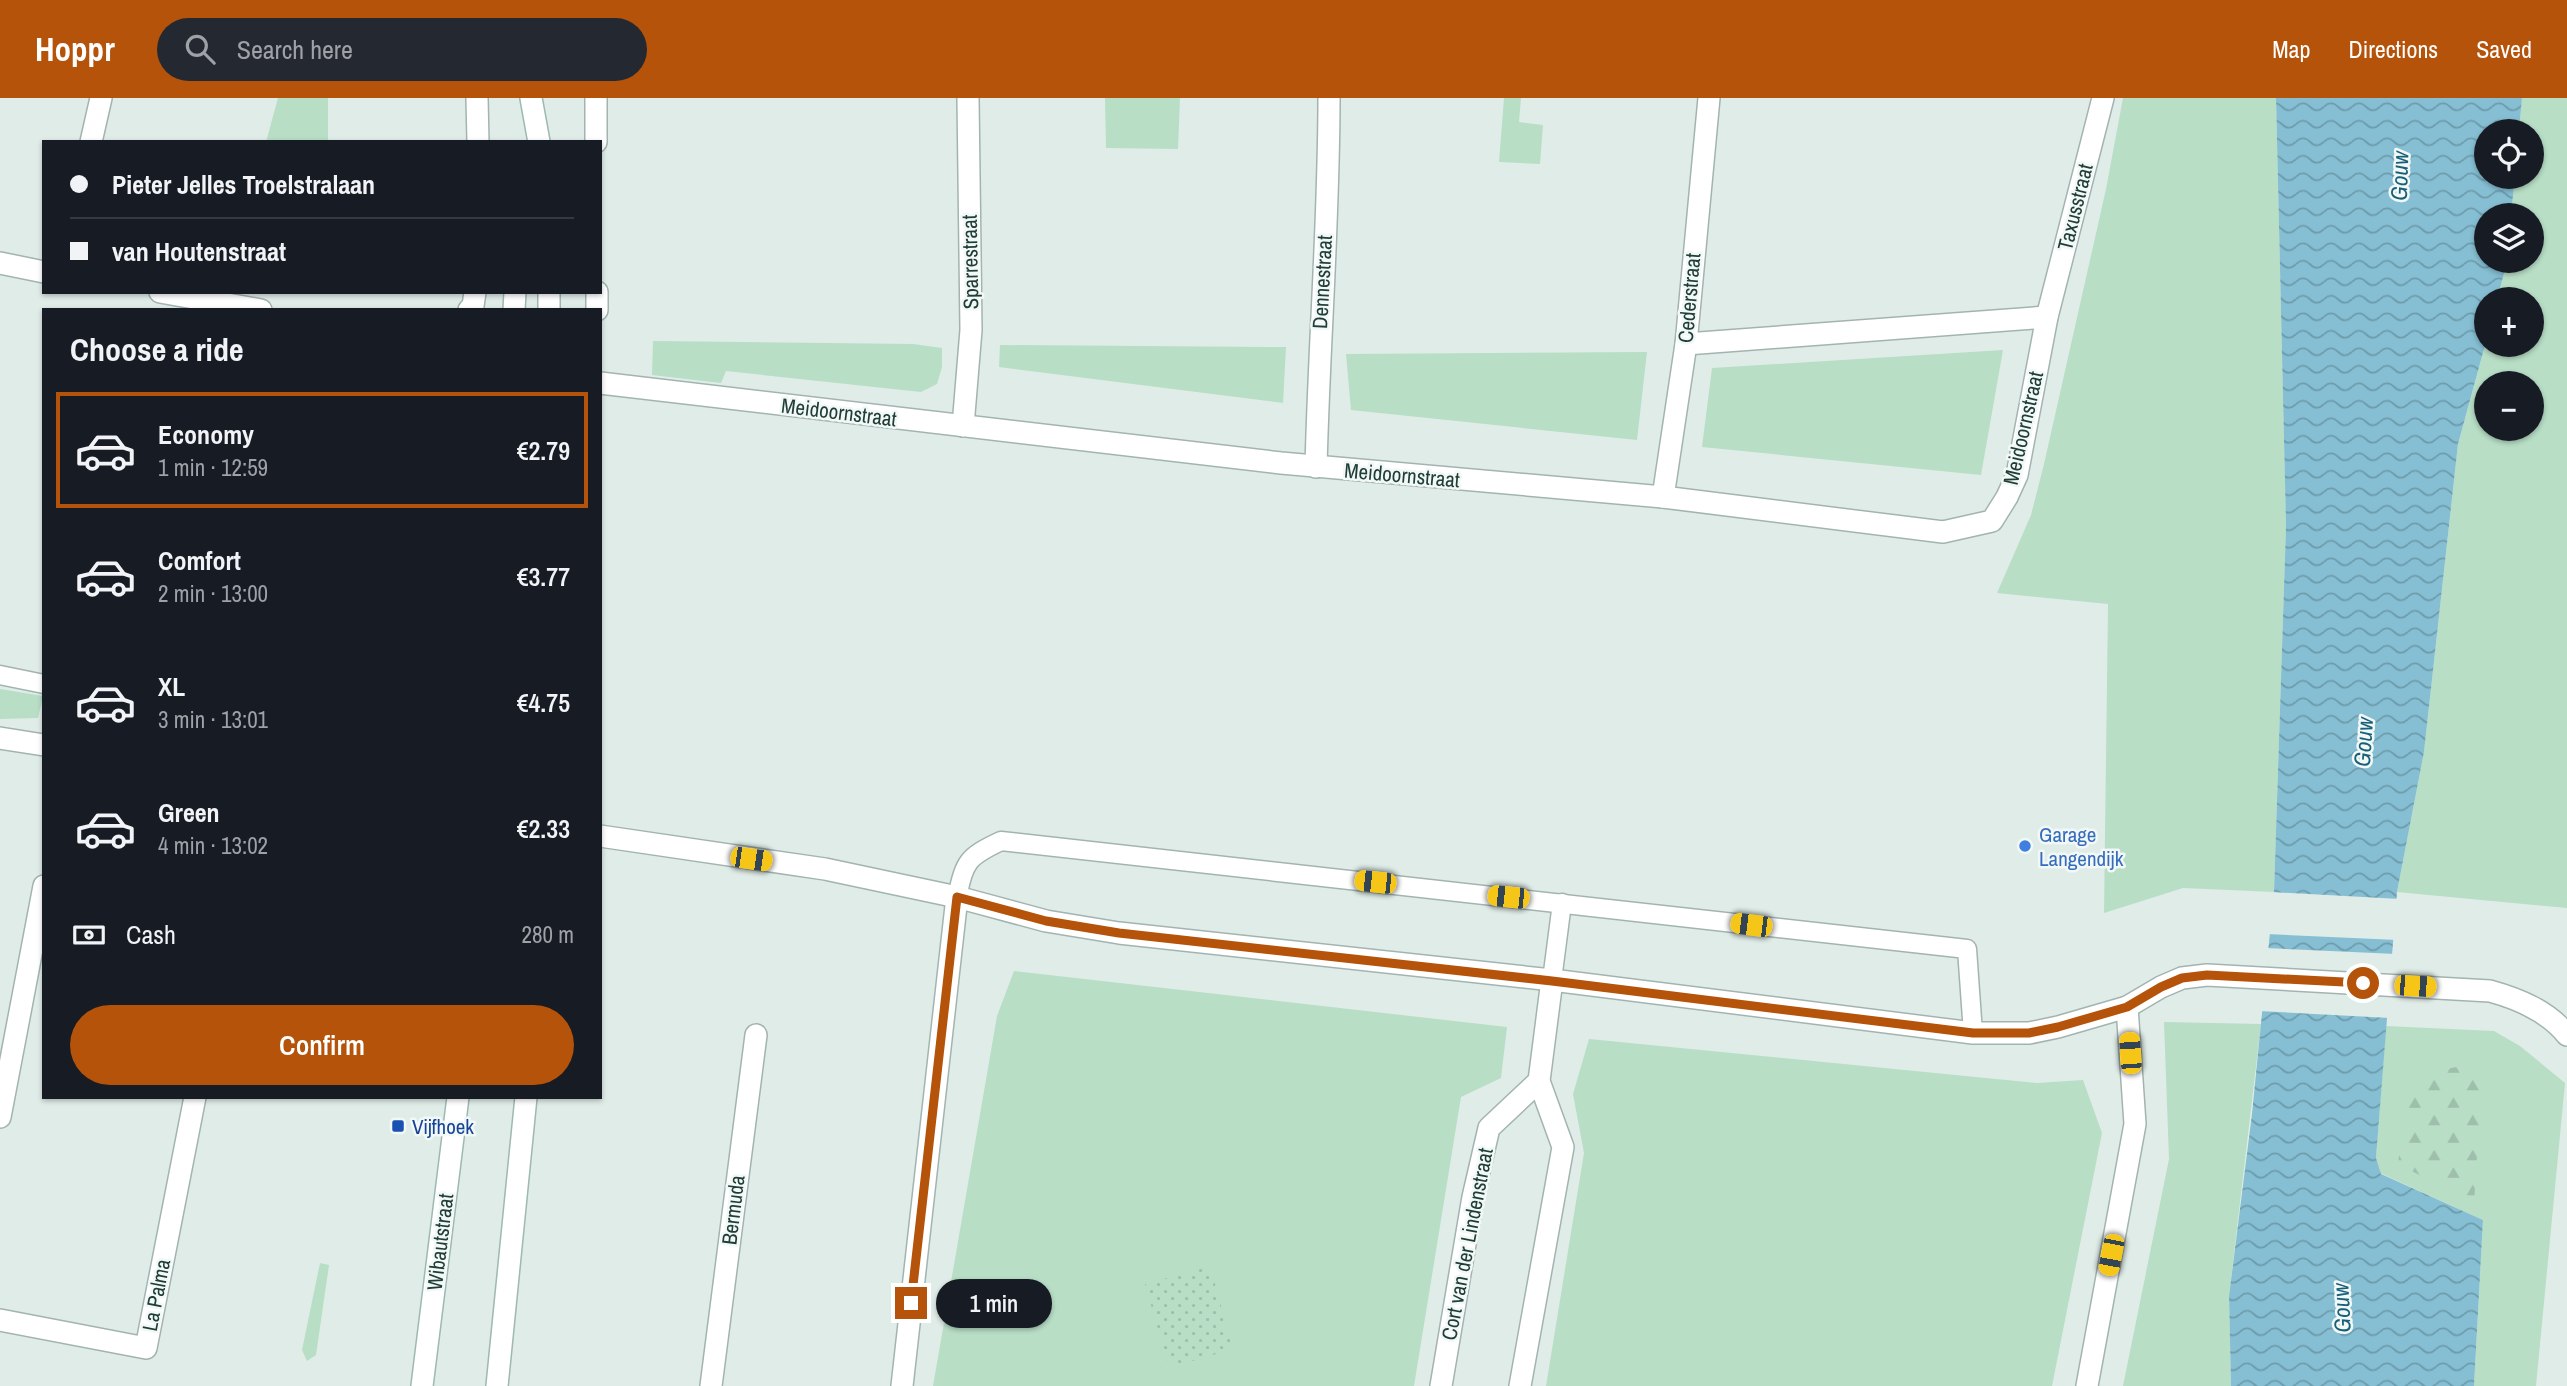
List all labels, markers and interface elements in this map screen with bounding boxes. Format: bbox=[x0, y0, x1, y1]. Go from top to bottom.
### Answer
search box bbox=[157, 18, 647, 81]
text: Hoppr bbox=[35, 27, 115, 71]
icon: search bbox=[181, 30, 219, 68]
text: Search here bbox=[237, 32, 353, 67]
text: Map bbox=[2272, 33, 2310, 65]
text: Directions bbox=[2348, 33, 2438, 65]
text: Saved bbox=[2476, 33, 2532, 65]
map controls bbox=[2474, 119, 2544, 441]
button: locate bbox=[2474, 119, 2544, 189]
water label: Gouw bbox=[2383, 149, 2415, 201]
street label: Taxusstraat bbox=[2050, 160, 2100, 253]
text: Pieter Jelles Troelstralaan bbox=[112, 167, 375, 202]
button: layers bbox=[2474, 203, 2544, 273]
street label: Sparrestraat bbox=[955, 214, 985, 310]
text: van Houtenstraat bbox=[112, 234, 286, 269]
street label: Dennestraat bbox=[1305, 234, 1339, 330]
street label: Cederstraat bbox=[1671, 252, 1707, 344]
button: + bbox=[2474, 287, 2544, 357]
text: Choose a ride bbox=[70, 328, 244, 371]
street label: Meidoornstraat bbox=[1996, 368, 2050, 488]
button: − bbox=[2474, 371, 2544, 441]
street label: Meidoornstraat bbox=[780, 391, 898, 433]
text: Economy bbox=[158, 417, 254, 452]
icon: car bbox=[74, 419, 137, 482]
text: €2.79 bbox=[517, 433, 570, 468]
text: 1 min · 12:59 bbox=[158, 452, 268, 483]
street label: Meidoornstraat bbox=[1343, 456, 1461, 495]
text: Comfort bbox=[158, 543, 241, 578]
icon: car bbox=[74, 545, 137, 608]
text: €3.77 bbox=[517, 559, 570, 594]
text: 2 min · 13:00 bbox=[158, 578, 268, 609]
text: XL bbox=[158, 669, 185, 704]
icon: car bbox=[74, 671, 137, 734]
text: €4.75 bbox=[517, 685, 570, 720]
text: 3 min · 13:01 bbox=[158, 704, 268, 735]
water label: Gouw bbox=[2346, 715, 2380, 768]
text: Green bbox=[158, 795, 220, 830]
icon: car bbox=[74, 797, 137, 860]
text: €2.33 bbox=[517, 811, 570, 846]
place label: Garage Langendijk bbox=[2039, 820, 2124, 873]
text: 4 min · 13:02 bbox=[158, 830, 268, 861]
marker: Garage Langendijk bbox=[2017, 838, 2033, 854]
car bbox=[729, 846, 774, 872]
car bbox=[1354, 869, 1397, 895]
car bbox=[1487, 884, 1530, 910]
car bbox=[1729, 912, 1774, 938]
icon: cash bbox=[70, 916, 108, 954]
text: Cash bbox=[126, 917, 176, 952]
text: 280 m bbox=[522, 919, 574, 950]
route start bbox=[2347, 967, 2379, 999]
car bbox=[2394, 974, 2437, 998]
button: Confirm bbox=[70, 1005, 574, 1085]
car bbox=[2119, 1031, 2142, 1075]
place label: Vijfhoek bbox=[412, 1112, 474, 1141]
marker: Vijfhoek bbox=[390, 1118, 406, 1134]
street label: Cort van der Lindenstraat bbox=[1434, 1145, 1500, 1343]
street label: Bermuda bbox=[714, 1173, 752, 1246]
street label: Wibautstraat bbox=[420, 1192, 460, 1292]
car bbox=[2097, 1232, 2126, 1278]
street label: La Palma bbox=[135, 1256, 177, 1333]
callout: 1 min bbox=[936, 1278, 1051, 1328]
water label: Gouw bbox=[2324, 1281, 2358, 1333]
route end bbox=[895, 1287, 927, 1319]
text: 1 min bbox=[970, 1288, 1018, 1319]

